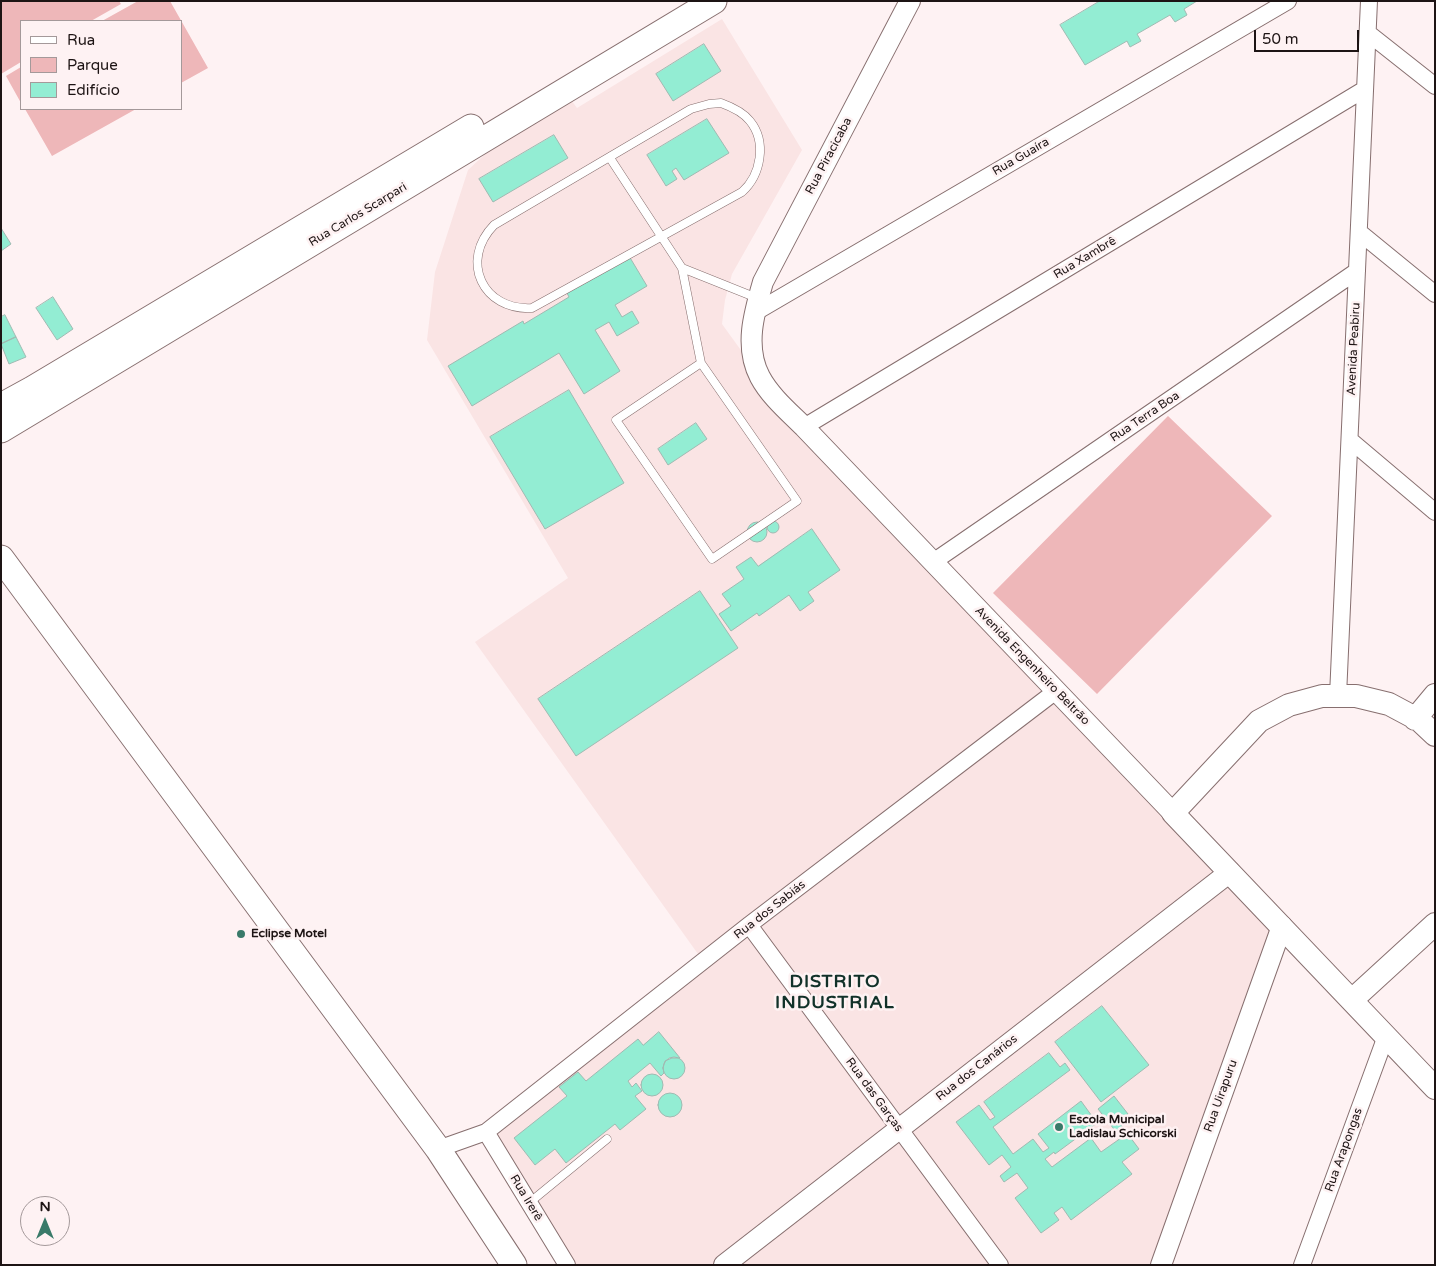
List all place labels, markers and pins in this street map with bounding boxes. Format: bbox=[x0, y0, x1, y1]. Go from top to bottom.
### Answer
place label: Eclipse Motel bbox=[251, 927, 327, 941]
marker: Eclipse Motel bbox=[235, 928, 247, 940]
place label: Escola Municipal Ladislau Schicorski bbox=[1069, 1113, 1177, 1141]
marker: Escola Municipal Ladislau Schicorski bbox=[1053, 1121, 1065, 1133]

